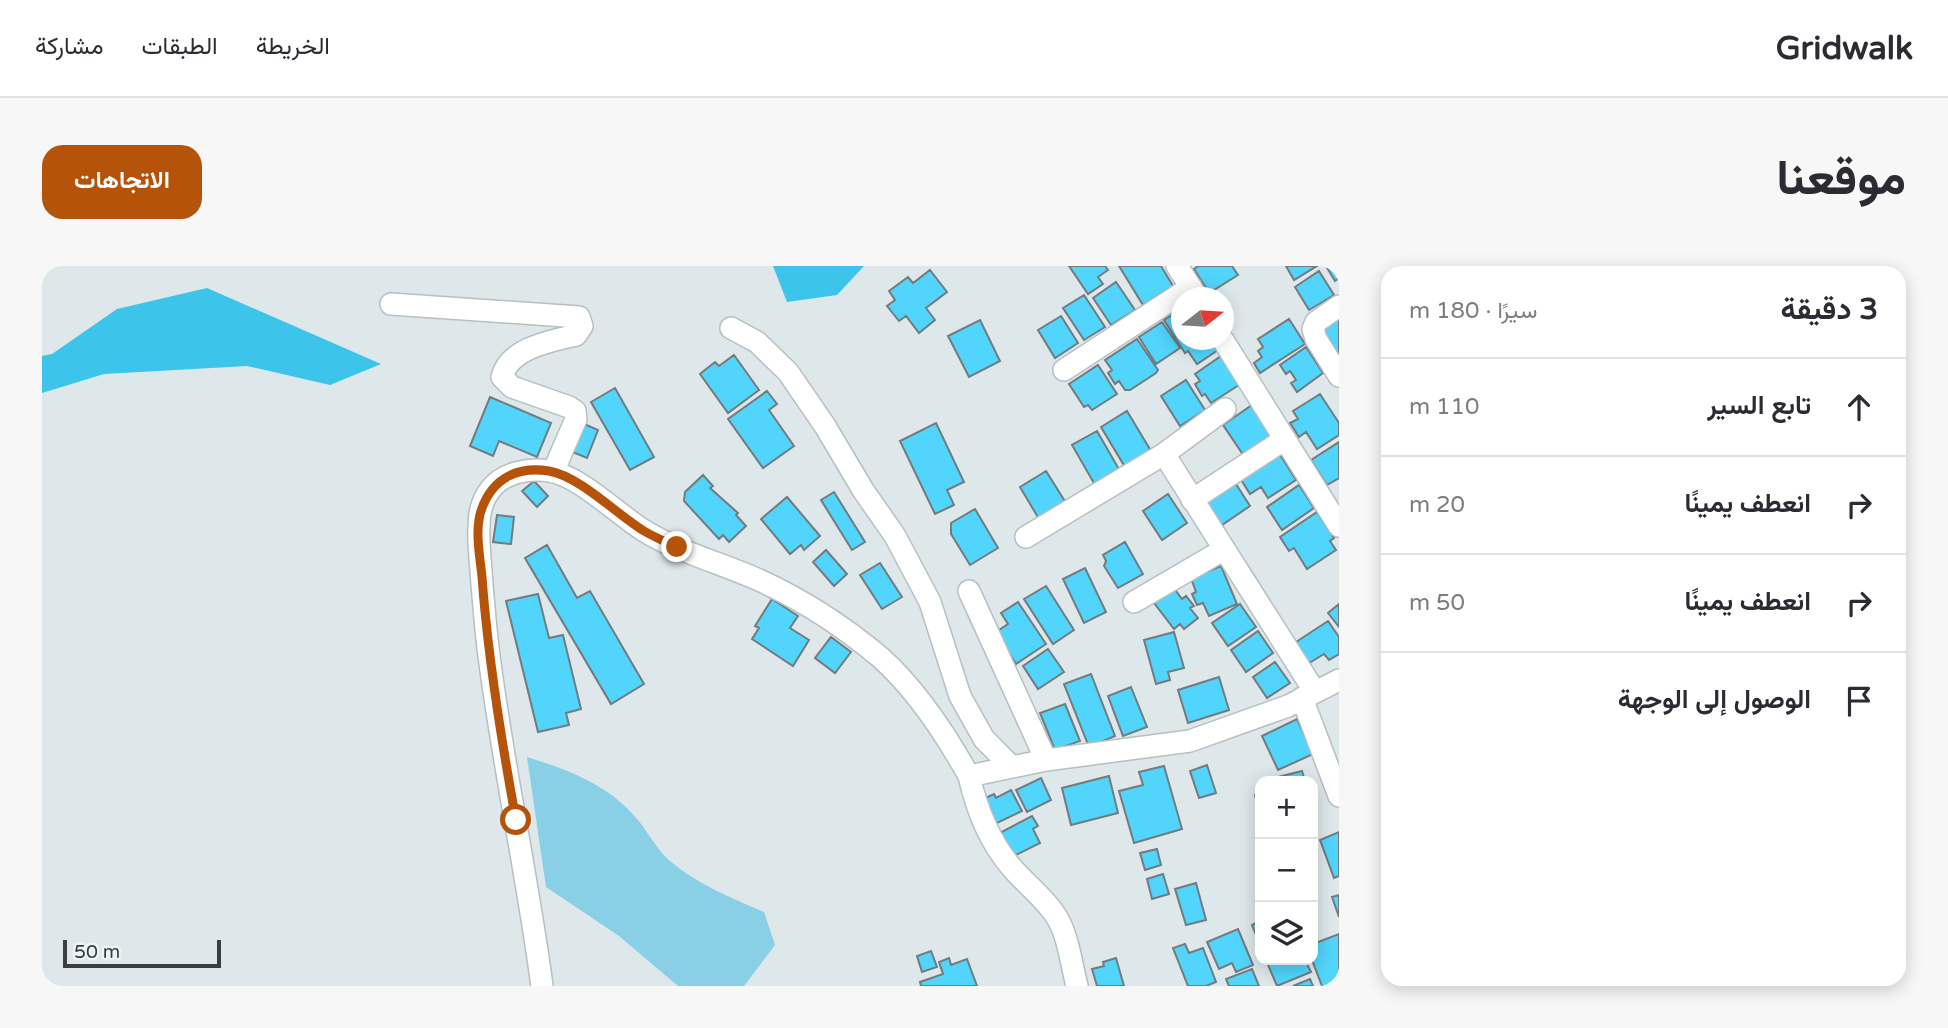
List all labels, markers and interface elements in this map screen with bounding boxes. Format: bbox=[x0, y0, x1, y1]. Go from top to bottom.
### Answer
text: Gridwalk bbox=[1776, 29, 1913, 68]
text: مشاركة bbox=[35, 32, 103, 61]
text: الطبقات bbox=[141, 32, 218, 61]
text: الخريطة bbox=[256, 32, 330, 61]
button: الاتجاهات bbox=[42, 145, 202, 219]
text: موقعنا bbox=[1776, 149, 1906, 208]
north arrow bbox=[1171, 287, 1234, 350]
text: 3 دقيقة bbox=[1781, 291, 1878, 328]
text: سيرًا · 180 m bbox=[1409, 297, 1537, 325]
icon: ahead bbox=[1840, 388, 1878, 426]
text: تابع السير bbox=[1707, 390, 1811, 421]
text: 110 m bbox=[1409, 393, 1479, 421]
icon: right bbox=[1840, 486, 1878, 524]
text: انعطف يمينًا bbox=[1684, 488, 1811, 519]
text: 20 m bbox=[1409, 491, 1465, 519]
route end bbox=[661, 531, 692, 562]
icon: right bbox=[1840, 584, 1878, 622]
text: انعطف يمينًا bbox=[1684, 586, 1811, 617]
text: 50 m bbox=[1409, 589, 1465, 617]
icon: arrive bbox=[1840, 682, 1878, 720]
text: الوصول إلى الوجهة bbox=[1618, 684, 1811, 715]
map controls bbox=[1255, 776, 1318, 965]
button: + bbox=[1255, 776, 1318, 839]
route start bbox=[500, 804, 531, 835]
button: − bbox=[1255, 839, 1318, 902]
button: layers bbox=[1255, 902, 1318, 965]
scale bar bbox=[63, 937, 220, 969]
text: 50 m bbox=[74, 941, 120, 963]

